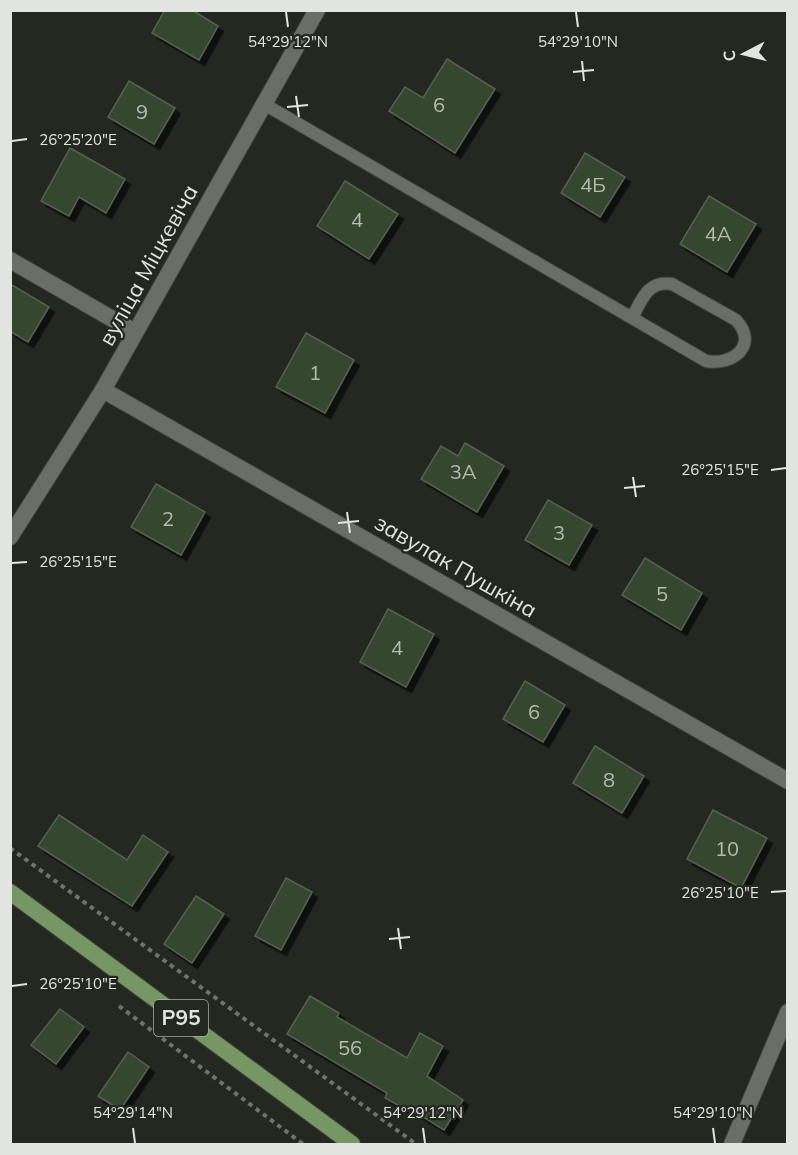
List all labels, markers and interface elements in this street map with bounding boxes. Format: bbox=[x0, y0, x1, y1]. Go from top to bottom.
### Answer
north arrow bbox=[714, 24, 774, 84]
text: 54°29'12"N bbox=[248, 32, 328, 51]
text: 54°29'10"N bbox=[538, 32, 618, 51]
text: С bbox=[719, 49, 740, 62]
house number: 6 bbox=[433, 92, 445, 117]
house number: 9 bbox=[136, 99, 148, 124]
text: 26°25'20"E bbox=[39, 130, 117, 149]
house number: 4Б bbox=[580, 172, 606, 197]
street label: вуліца Міцкевіча bbox=[92, 180, 204, 350]
house number: 4 bbox=[351, 207, 363, 232]
house number: 4А bbox=[705, 221, 732, 246]
house number: 1 bbox=[309, 360, 321, 385]
house number: 3А bbox=[450, 459, 477, 484]
text: 26°25'15"E bbox=[681, 460, 759, 479]
house number: 2 bbox=[162, 506, 174, 531]
street label: завулак Пушкіна bbox=[370, 508, 542, 624]
house number: 3 bbox=[553, 520, 565, 545]
text: 26°25'15"E bbox=[39, 552, 117, 571]
house number: 5 bbox=[656, 581, 668, 606]
house number: 4 bbox=[391, 635, 403, 660]
house number: 6 bbox=[528, 699, 540, 724]
house number: 8 bbox=[603, 767, 615, 792]
house number: 10 bbox=[715, 836, 739, 861]
text: 26°25'10"E bbox=[681, 883, 759, 902]
text: 26°25'10"E bbox=[39, 974, 117, 993]
road number: Р95 bbox=[154, 1000, 208, 1036]
house number: 56 bbox=[338, 1035, 362, 1060]
text: 54°29'14"N bbox=[93, 1103, 173, 1122]
text: 54°29'12"N bbox=[383, 1103, 463, 1122]
text: 54°29'10"N bbox=[673, 1103, 753, 1122]

